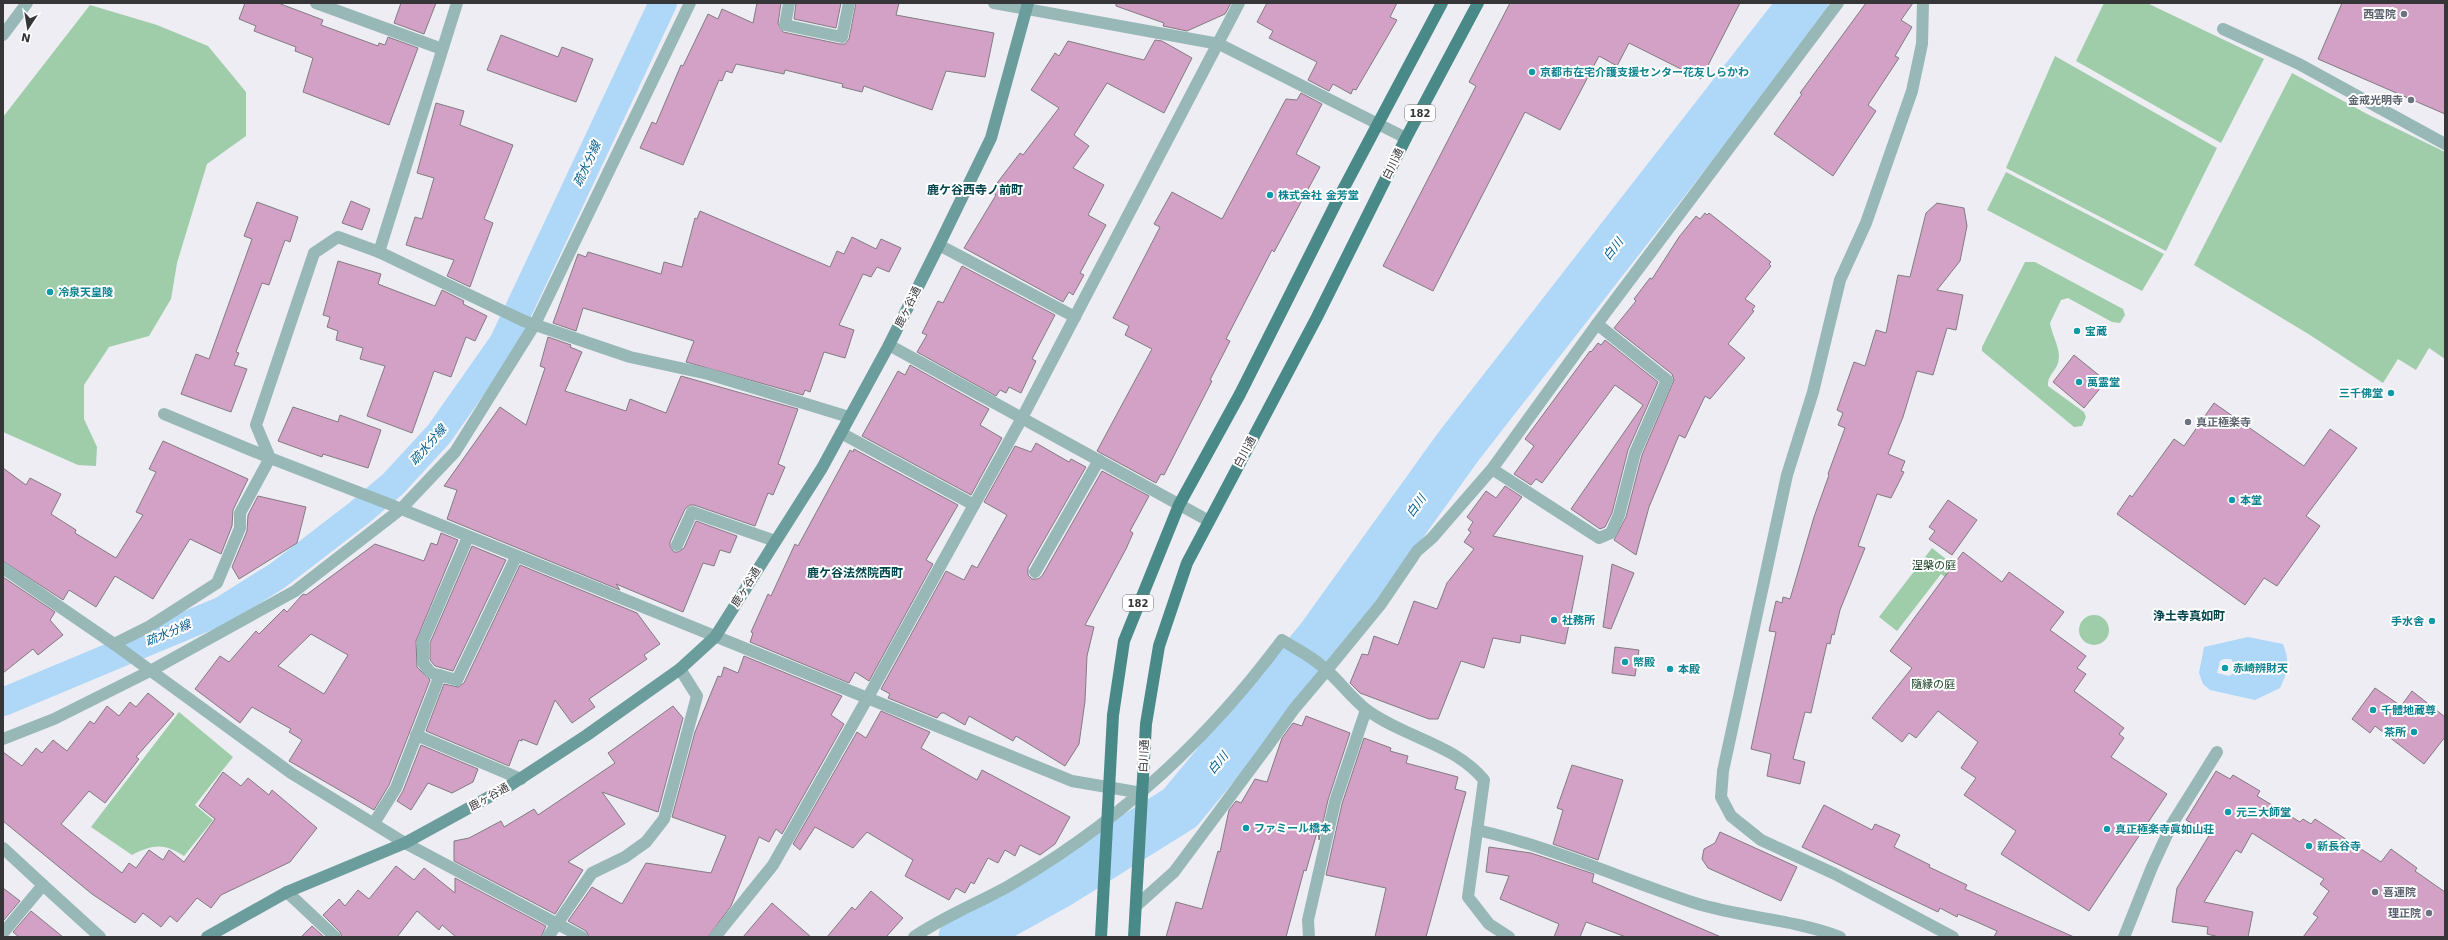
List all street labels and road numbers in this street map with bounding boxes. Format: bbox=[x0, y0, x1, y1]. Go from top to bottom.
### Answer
road number: 182 bbox=[1405, 105, 1435, 121]
street label: 白川通 bbox=[1380, 146, 1406, 182]
street label: 鹿ヶ谷通 bbox=[892, 284, 924, 330]
street label: 白川通 bbox=[1232, 434, 1258, 470]
street label: 鹿ヶ谷通 bbox=[729, 565, 763, 609]
road number: 182 bbox=[1123, 595, 1153, 611]
street label: 白川通 bbox=[1137, 739, 1151, 773]
street label: 鹿ヶ谷通 bbox=[467, 781, 511, 813]

